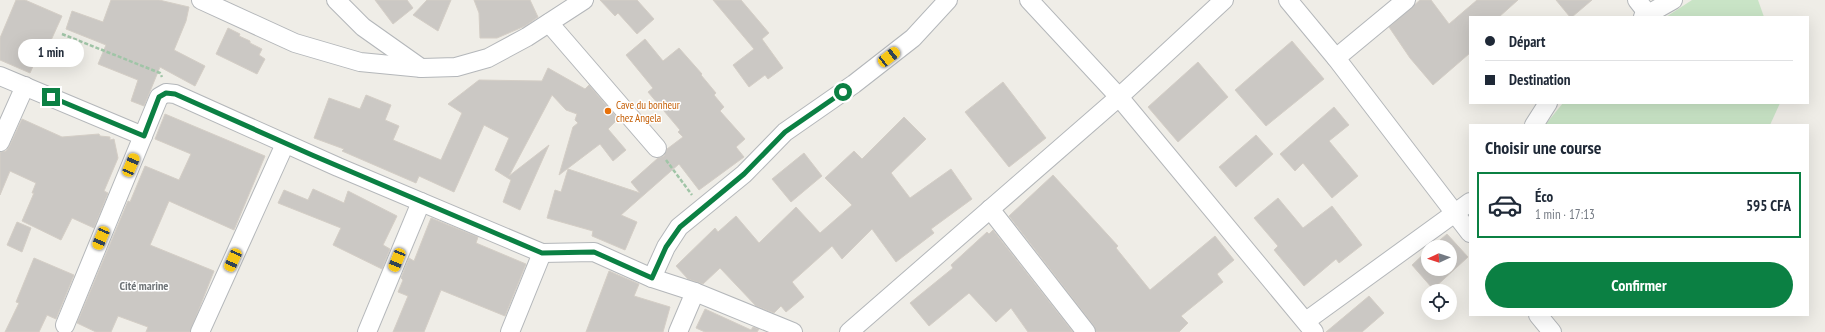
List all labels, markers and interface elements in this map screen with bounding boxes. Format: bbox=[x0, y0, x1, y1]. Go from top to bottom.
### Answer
text: Départ bbox=[1509, 32, 1545, 51]
callout: 1 min bbox=[18, 39, 84, 67]
text: 1 min bbox=[38, 44, 64, 61]
car bbox=[876, 45, 902, 69]
text: Destination bbox=[1509, 70, 1571, 89]
route start bbox=[834, 83, 852, 101]
route end bbox=[42, 88, 60, 106]
place label: Cave du bonheur chez Angela bbox=[616, 98, 680, 125]
marker: Cave du bonheur chez Angela bbox=[603, 106, 613, 116]
text: Choisir une course bbox=[1485, 136, 1602, 159]
car bbox=[121, 152, 141, 178]
icon: car bbox=[1487, 187, 1523, 223]
text: Éco bbox=[1535, 187, 1553, 206]
text: 595 CFA bbox=[1746, 196, 1791, 215]
text: 1 min · 17:13 bbox=[1535, 206, 1595, 223]
car bbox=[91, 225, 111, 251]
north arrow bbox=[1421, 240, 1457, 276]
map controls bbox=[1421, 240, 1457, 320]
car bbox=[223, 247, 243, 273]
car bbox=[387, 247, 407, 273]
button: Confirmer bbox=[1485, 262, 1793, 308]
district label: Cité marine bbox=[120, 278, 168, 293]
button: locate bbox=[1421, 284, 1457, 320]

